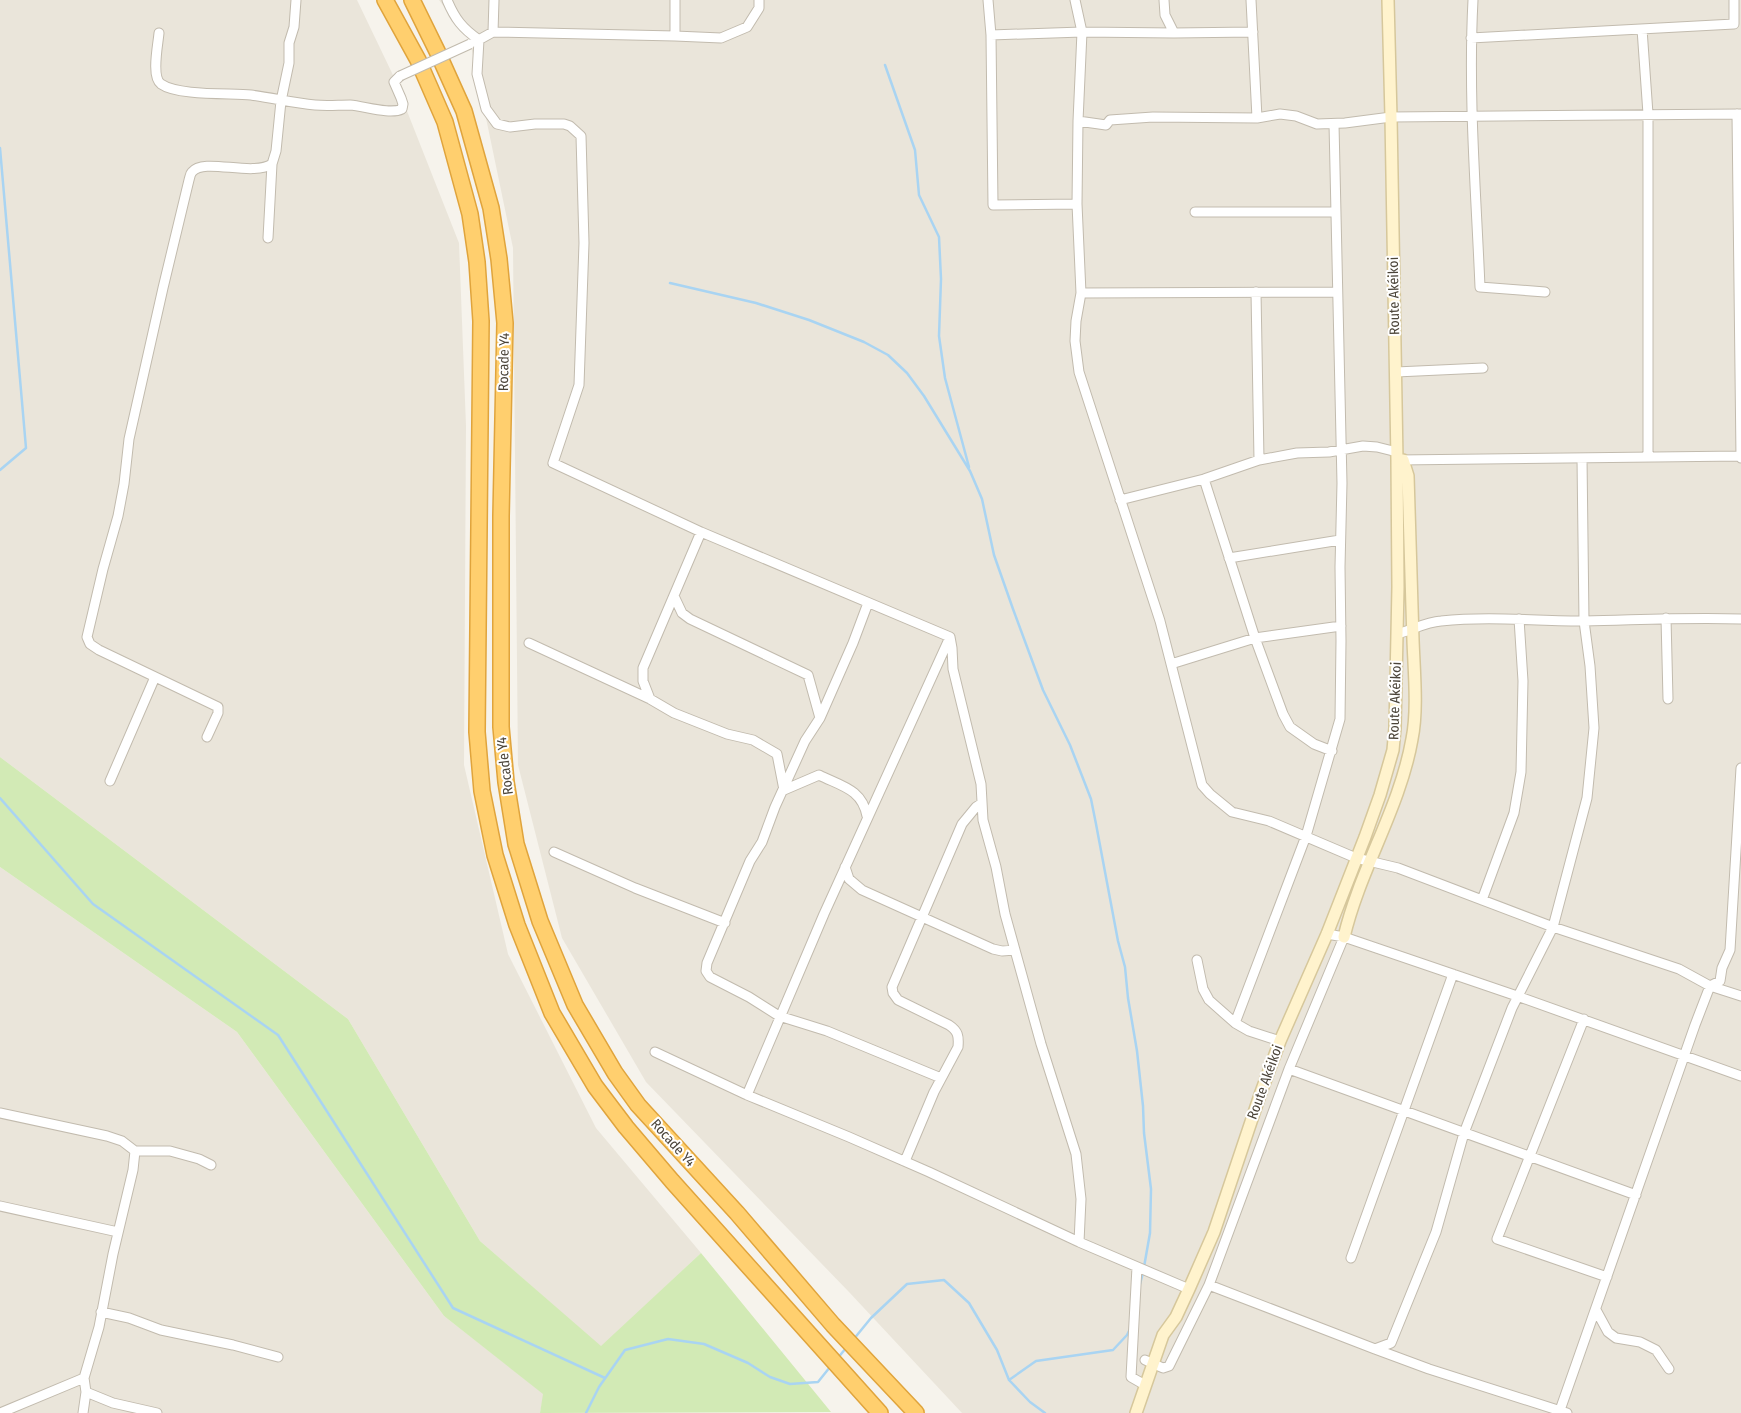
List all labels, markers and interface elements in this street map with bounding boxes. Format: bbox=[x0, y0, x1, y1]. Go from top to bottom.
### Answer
street label: Route Akéikoi bbox=[1385, 257, 1403, 335]
street label: Rocade Y4 bbox=[495, 333, 513, 391]
street label: Route Akéikoi bbox=[1385, 662, 1405, 740]
street label: Rocade Y4 bbox=[493, 736, 517, 796]
street label: Route Akéikoi bbox=[1244, 1042, 1286, 1122]
street label: Rocade Y4 bbox=[647, 1116, 699, 1170]

